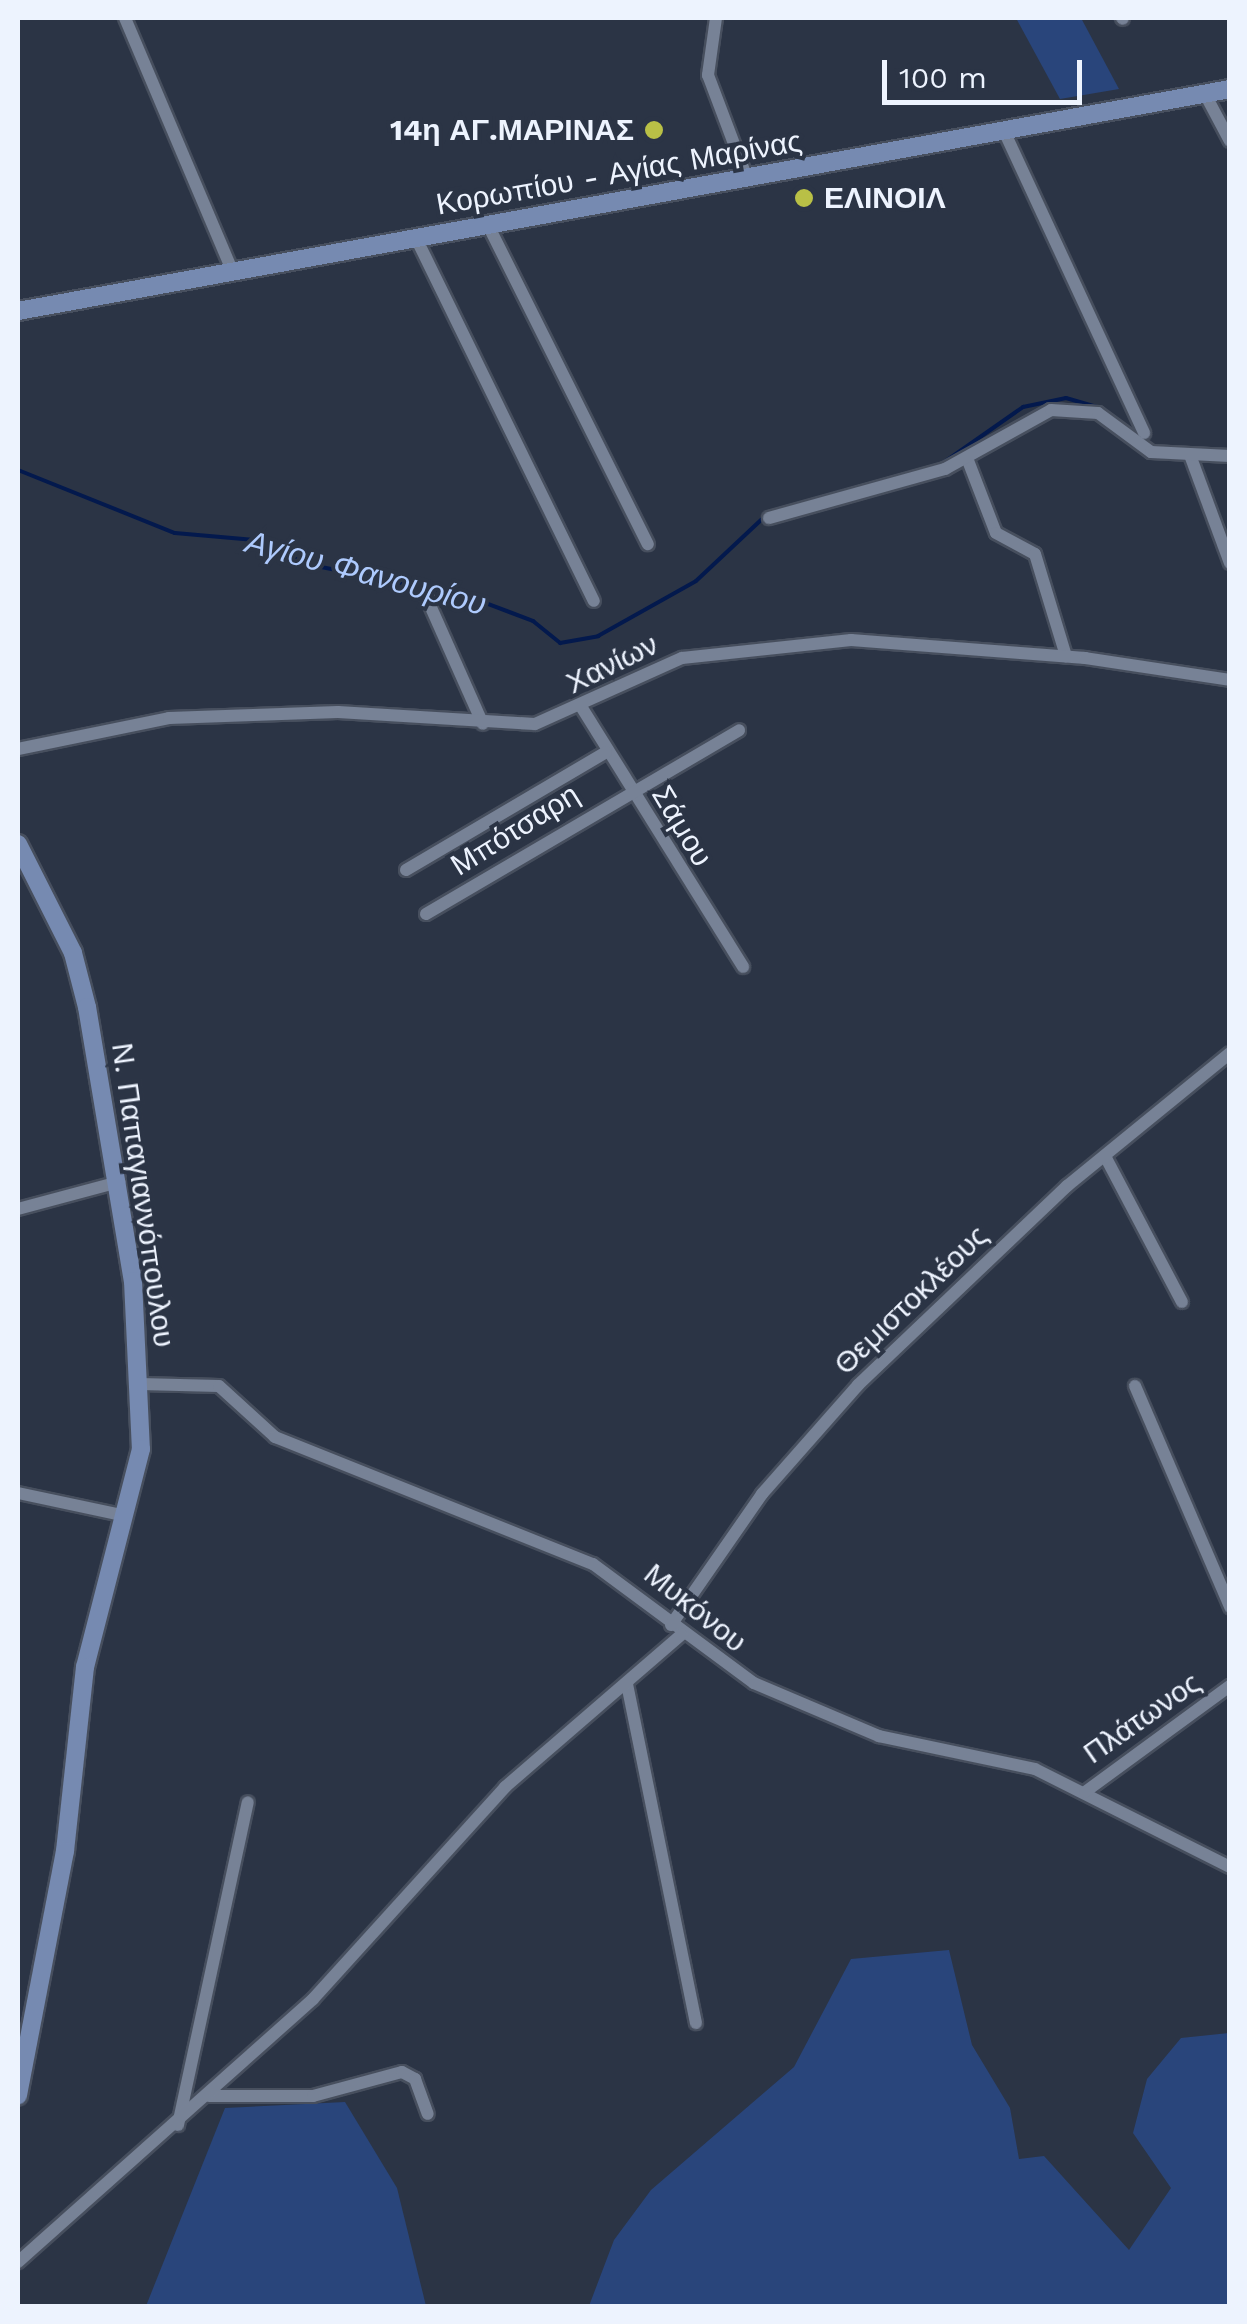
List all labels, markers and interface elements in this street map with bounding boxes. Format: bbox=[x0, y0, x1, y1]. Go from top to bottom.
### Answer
scale bar bbox=[887, 40, 1087, 102]
text: 100 m bbox=[899, 60, 987, 95]
place label: 14η ΑΓ.ΜΑΡΙΝΑΣ bbox=[390, 112, 634, 148]
marker: 14η ΑΓ.ΜΑΡΙΝΑΣ bbox=[643, 119, 665, 141]
street label: Κορωπίου - Αγίας Μαρίνας bbox=[433, 123, 805, 223]
place label: ΕΛΙΝΟΙΛ bbox=[824, 180, 946, 216]
marker: ΕΛΙΝΟΙΛ bbox=[793, 187, 815, 209]
water label: Αγίου Φανουρίου bbox=[242, 522, 490, 624]
street label: Χανίων bbox=[560, 626, 664, 702]
street label: Μπότσαρη bbox=[444, 776, 586, 884]
street label: Σάμου bbox=[644, 779, 720, 873]
street label: Ν. Παπαγιαννόπουλου bbox=[104, 1041, 182, 1349]
street label: Θεμιστοκλέους bbox=[827, 1218, 995, 1382]
street label: Μυκόνου bbox=[637, 1556, 753, 1660]
street label: Πλάτωνος bbox=[1077, 1665, 1207, 1771]

